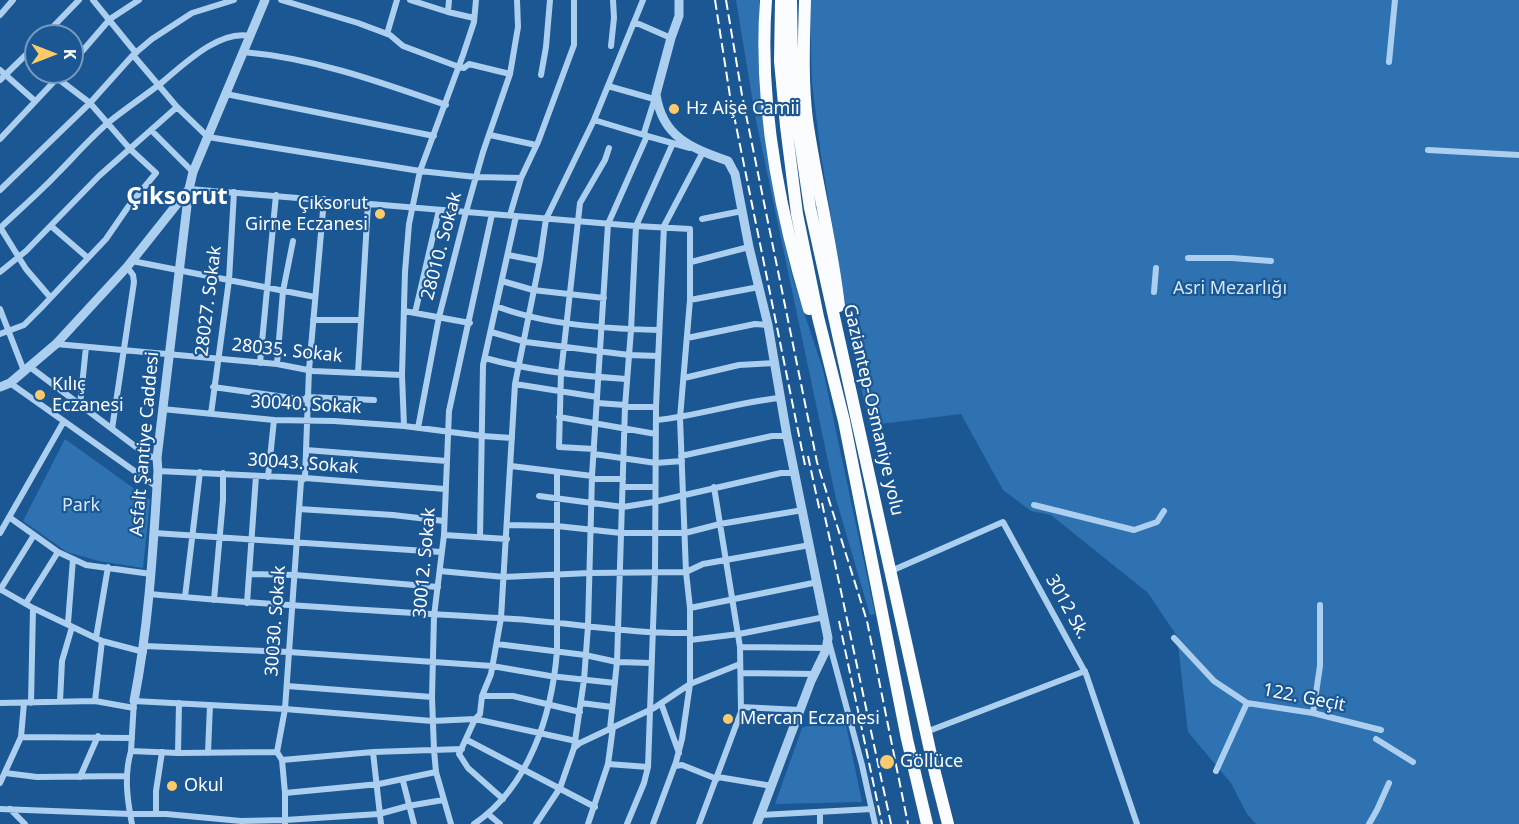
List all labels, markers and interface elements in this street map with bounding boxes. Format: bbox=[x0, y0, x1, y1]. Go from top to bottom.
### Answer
north arrow bbox=[24, 24, 84, 84]
text: K bbox=[59, 49, 81, 59]
place label: Hz Aişe Camii bbox=[686, 98, 800, 120]
marker: Hz Aişe Camii bbox=[667, 102, 681, 116]
district label: Çıksorut bbox=[126, 183, 228, 211]
street label: 28010. Sokak bbox=[417, 190, 467, 302]
place label: Çıksorut Girne Eczanesi bbox=[245, 193, 368, 236]
marker: Çıksorut Girne Eczanesi bbox=[373, 207, 387, 221]
street label: 28027. Sokak bbox=[192, 245, 226, 357]
park label: Asri Mezarlığı bbox=[1173, 278, 1287, 300]
street label: Gaziantep-Osmaniye yolu bbox=[838, 302, 908, 518]
street label: 28035. Sokak bbox=[231, 334, 343, 368]
street label: Asfalt Şantiye Caddesi bbox=[126, 351, 164, 537]
place label: Kılıç Eczanesi bbox=[52, 374, 124, 416]
marker: Kılıç Eczanesi bbox=[33, 388, 47, 402]
street label: 30040. Sokak bbox=[250, 391, 362, 419]
street label: 30043. Sokak bbox=[247, 449, 359, 479]
park label: Park bbox=[62, 495, 100, 517]
street label: 30012. Sokak bbox=[409, 507, 441, 619]
street label: 30030. Sokak bbox=[261, 565, 291, 677]
street label: 3012 Sk. bbox=[1041, 571, 1093, 643]
street label: 122. Geçit bbox=[1261, 679, 1347, 717]
place label: Mercan Eczanesi bbox=[740, 708, 880, 730]
marker: Mercan Eczanesi bbox=[721, 712, 735, 726]
place label: Göllüce bbox=[900, 751, 963, 773]
marker: Göllüce bbox=[878, 753, 896, 771]
place label: Okul bbox=[184, 775, 223, 797]
marker: Okul bbox=[165, 779, 179, 793]

